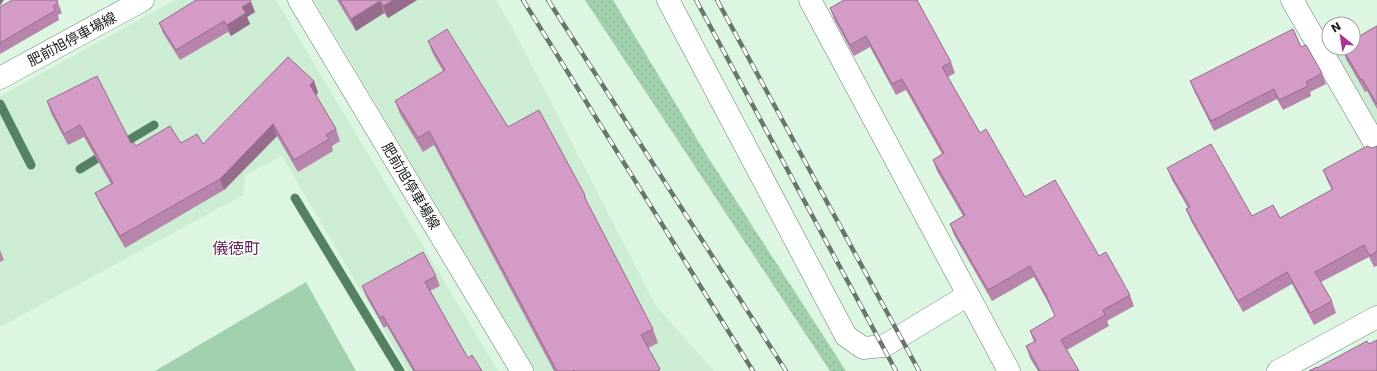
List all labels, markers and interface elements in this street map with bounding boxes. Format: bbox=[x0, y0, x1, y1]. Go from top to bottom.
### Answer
street label: 肥前旭停車場線 bbox=[25, 9, 119, 69]
north arrow bbox=[1321, 16, 1361, 56]
text: N bbox=[1329, 20, 1343, 36]
street label: 肥前旭停車場線 bbox=[379, 140, 443, 232]
district label: 儀徳町 bbox=[212, 239, 260, 258]

